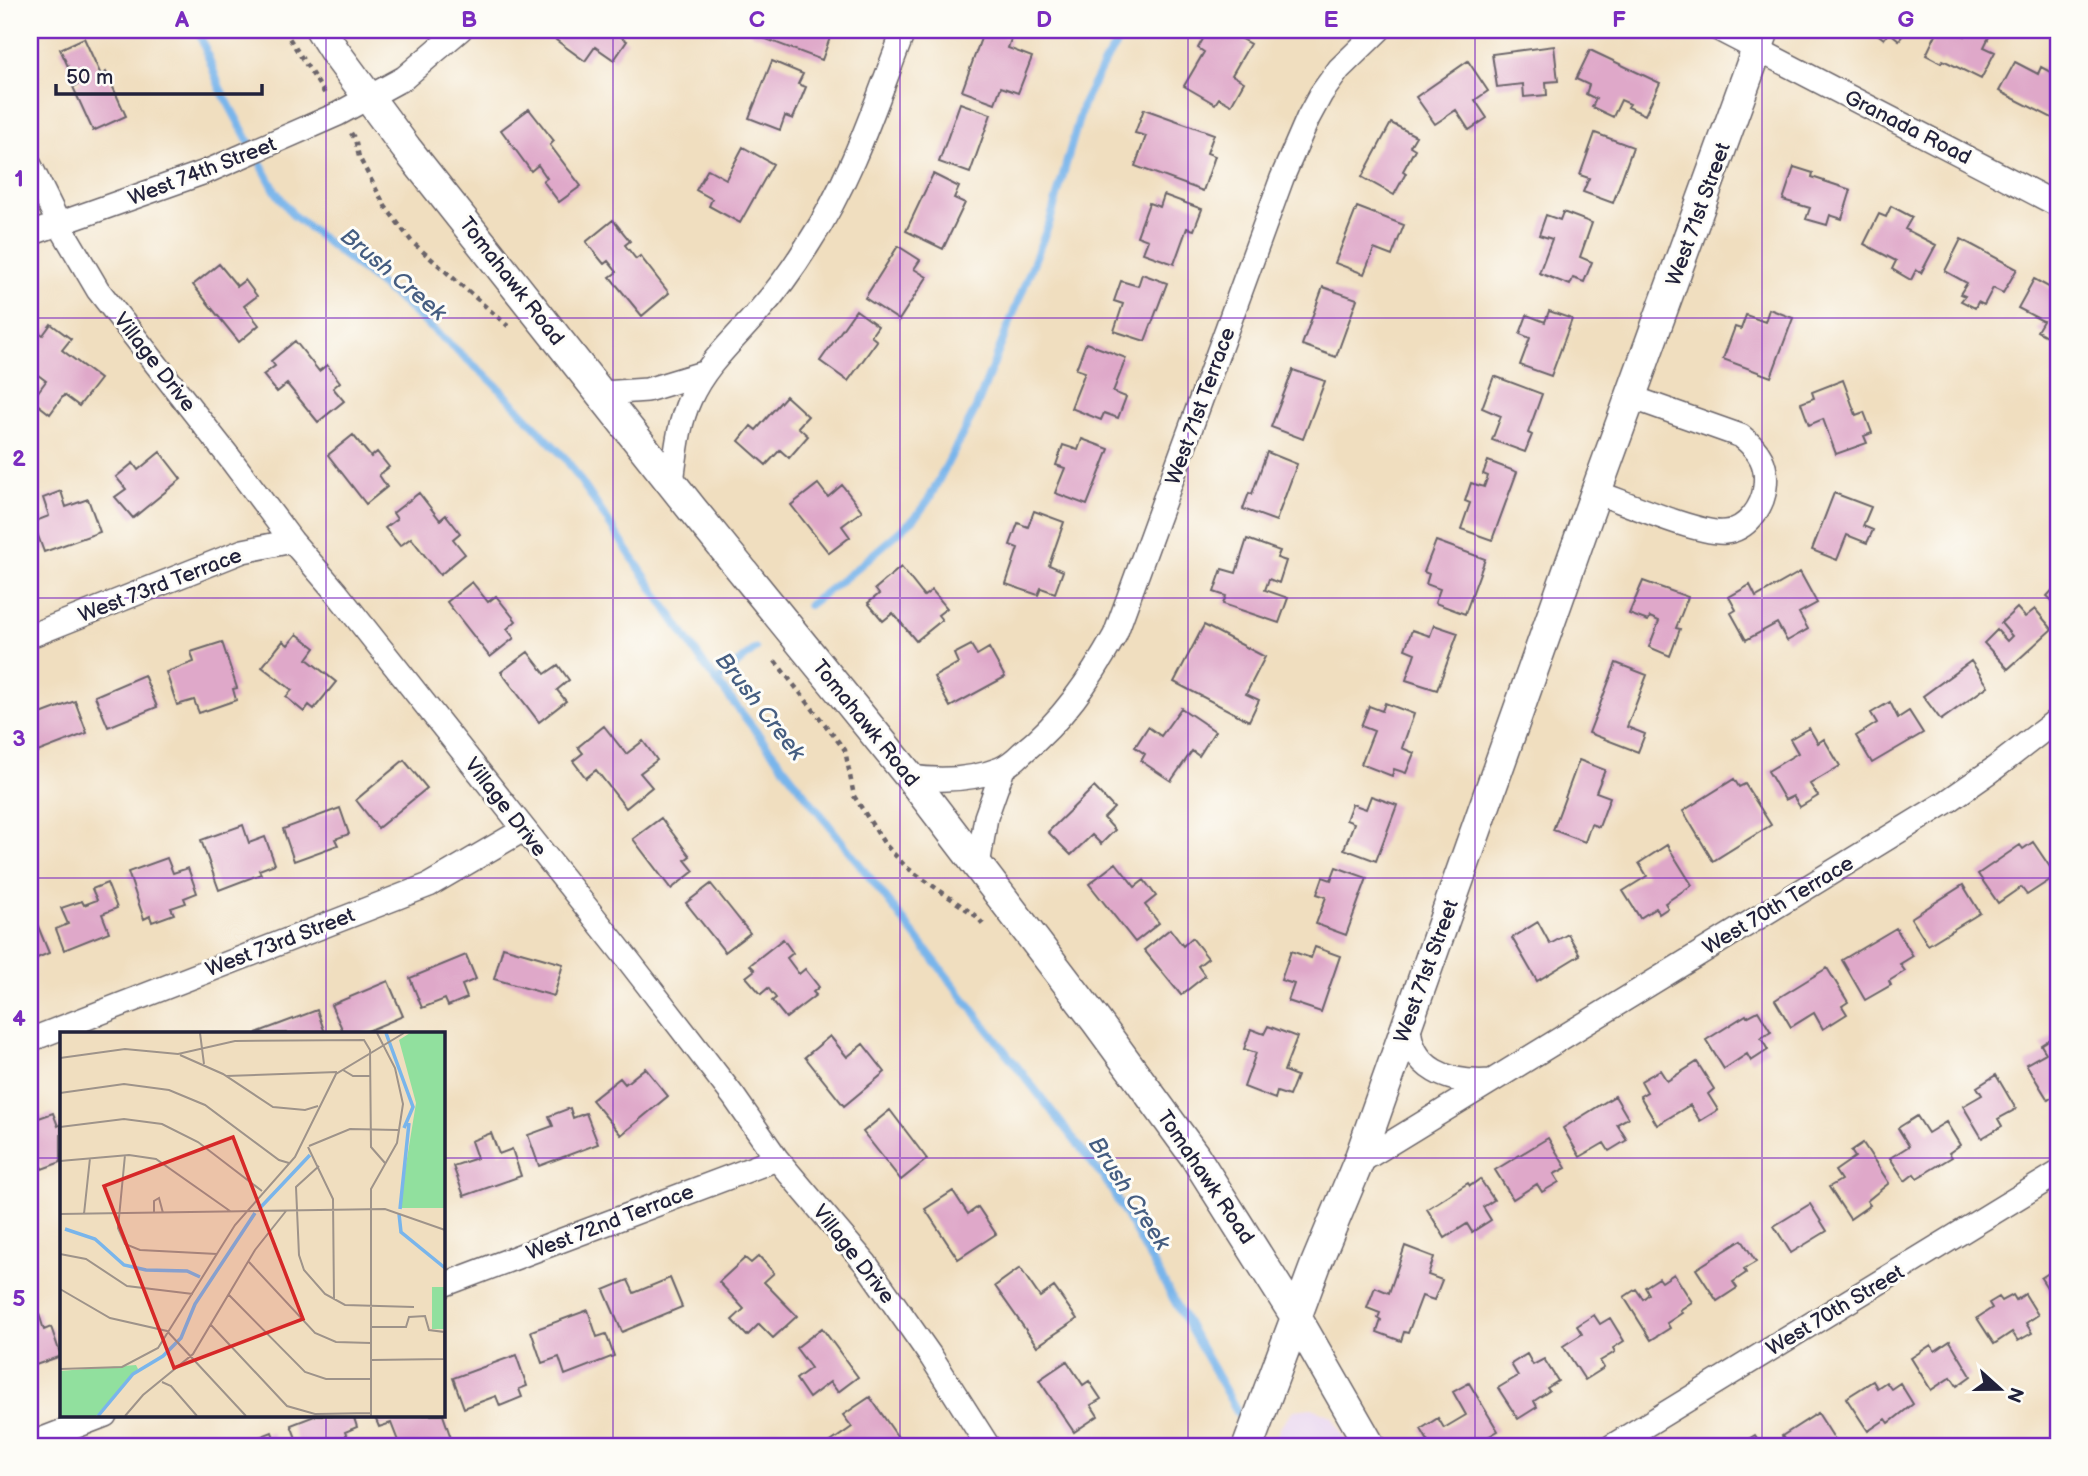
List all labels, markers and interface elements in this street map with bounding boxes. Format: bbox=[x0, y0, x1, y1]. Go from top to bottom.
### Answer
text: A bbox=[174, 6, 190, 34]
text: B bbox=[461, 6, 477, 34]
text: C bbox=[749, 6, 765, 34]
text: D bbox=[1036, 6, 1052, 34]
text: E bbox=[1324, 6, 1339, 34]
text: F bbox=[1612, 6, 1626, 34]
text: G bbox=[1898, 6, 1915, 34]
scale bar bbox=[56, 52, 262, 96]
text: 50 m bbox=[66, 65, 113, 90]
street label: Granada Road bbox=[1840, 85, 1975, 170]
street label: West 74th Street bbox=[125, 132, 280, 211]
street label: West 71st Street bbox=[1661, 139, 1736, 289]
text: 1 bbox=[14, 165, 24, 193]
street label: Tomahawk Road bbox=[454, 212, 569, 350]
water label: Brush Creek bbox=[335, 222, 452, 328]
street label: Village Drive bbox=[108, 308, 201, 417]
street label: West 71st Terrace bbox=[1160, 324, 1241, 488]
text: 2 bbox=[12, 445, 26, 473]
street label: West 73rd Terrace bbox=[75, 543, 245, 628]
water label: Brush Creek bbox=[709, 647, 812, 767]
street label: Tomahawk Road bbox=[807, 655, 924, 792]
text: 3 bbox=[12, 725, 26, 753]
street label: Village Drive bbox=[459, 753, 552, 862]
street label: West 70th Terrace bbox=[1698, 851, 1858, 960]
street label: West 71st Street bbox=[1389, 896, 1464, 1046]
street label: West 73rd Street bbox=[202, 902, 359, 982]
text: 4 bbox=[12, 1005, 26, 1033]
inset map bbox=[60, 1032, 444, 1416]
street label: Tomahawk Road bbox=[1152, 1106, 1260, 1249]
water label: Brush Creek bbox=[1082, 1132, 1177, 1256]
street label: West 72nd Terrace bbox=[523, 1179, 697, 1266]
street label: Village Drive bbox=[807, 1200, 900, 1309]
street label: West 70th Street bbox=[1762, 1259, 1909, 1361]
text: 5 bbox=[12, 1285, 26, 1313]
north arrow bbox=[1966, 1354, 2036, 1424]
text: N bbox=[2001, 1384, 2028, 1405]

